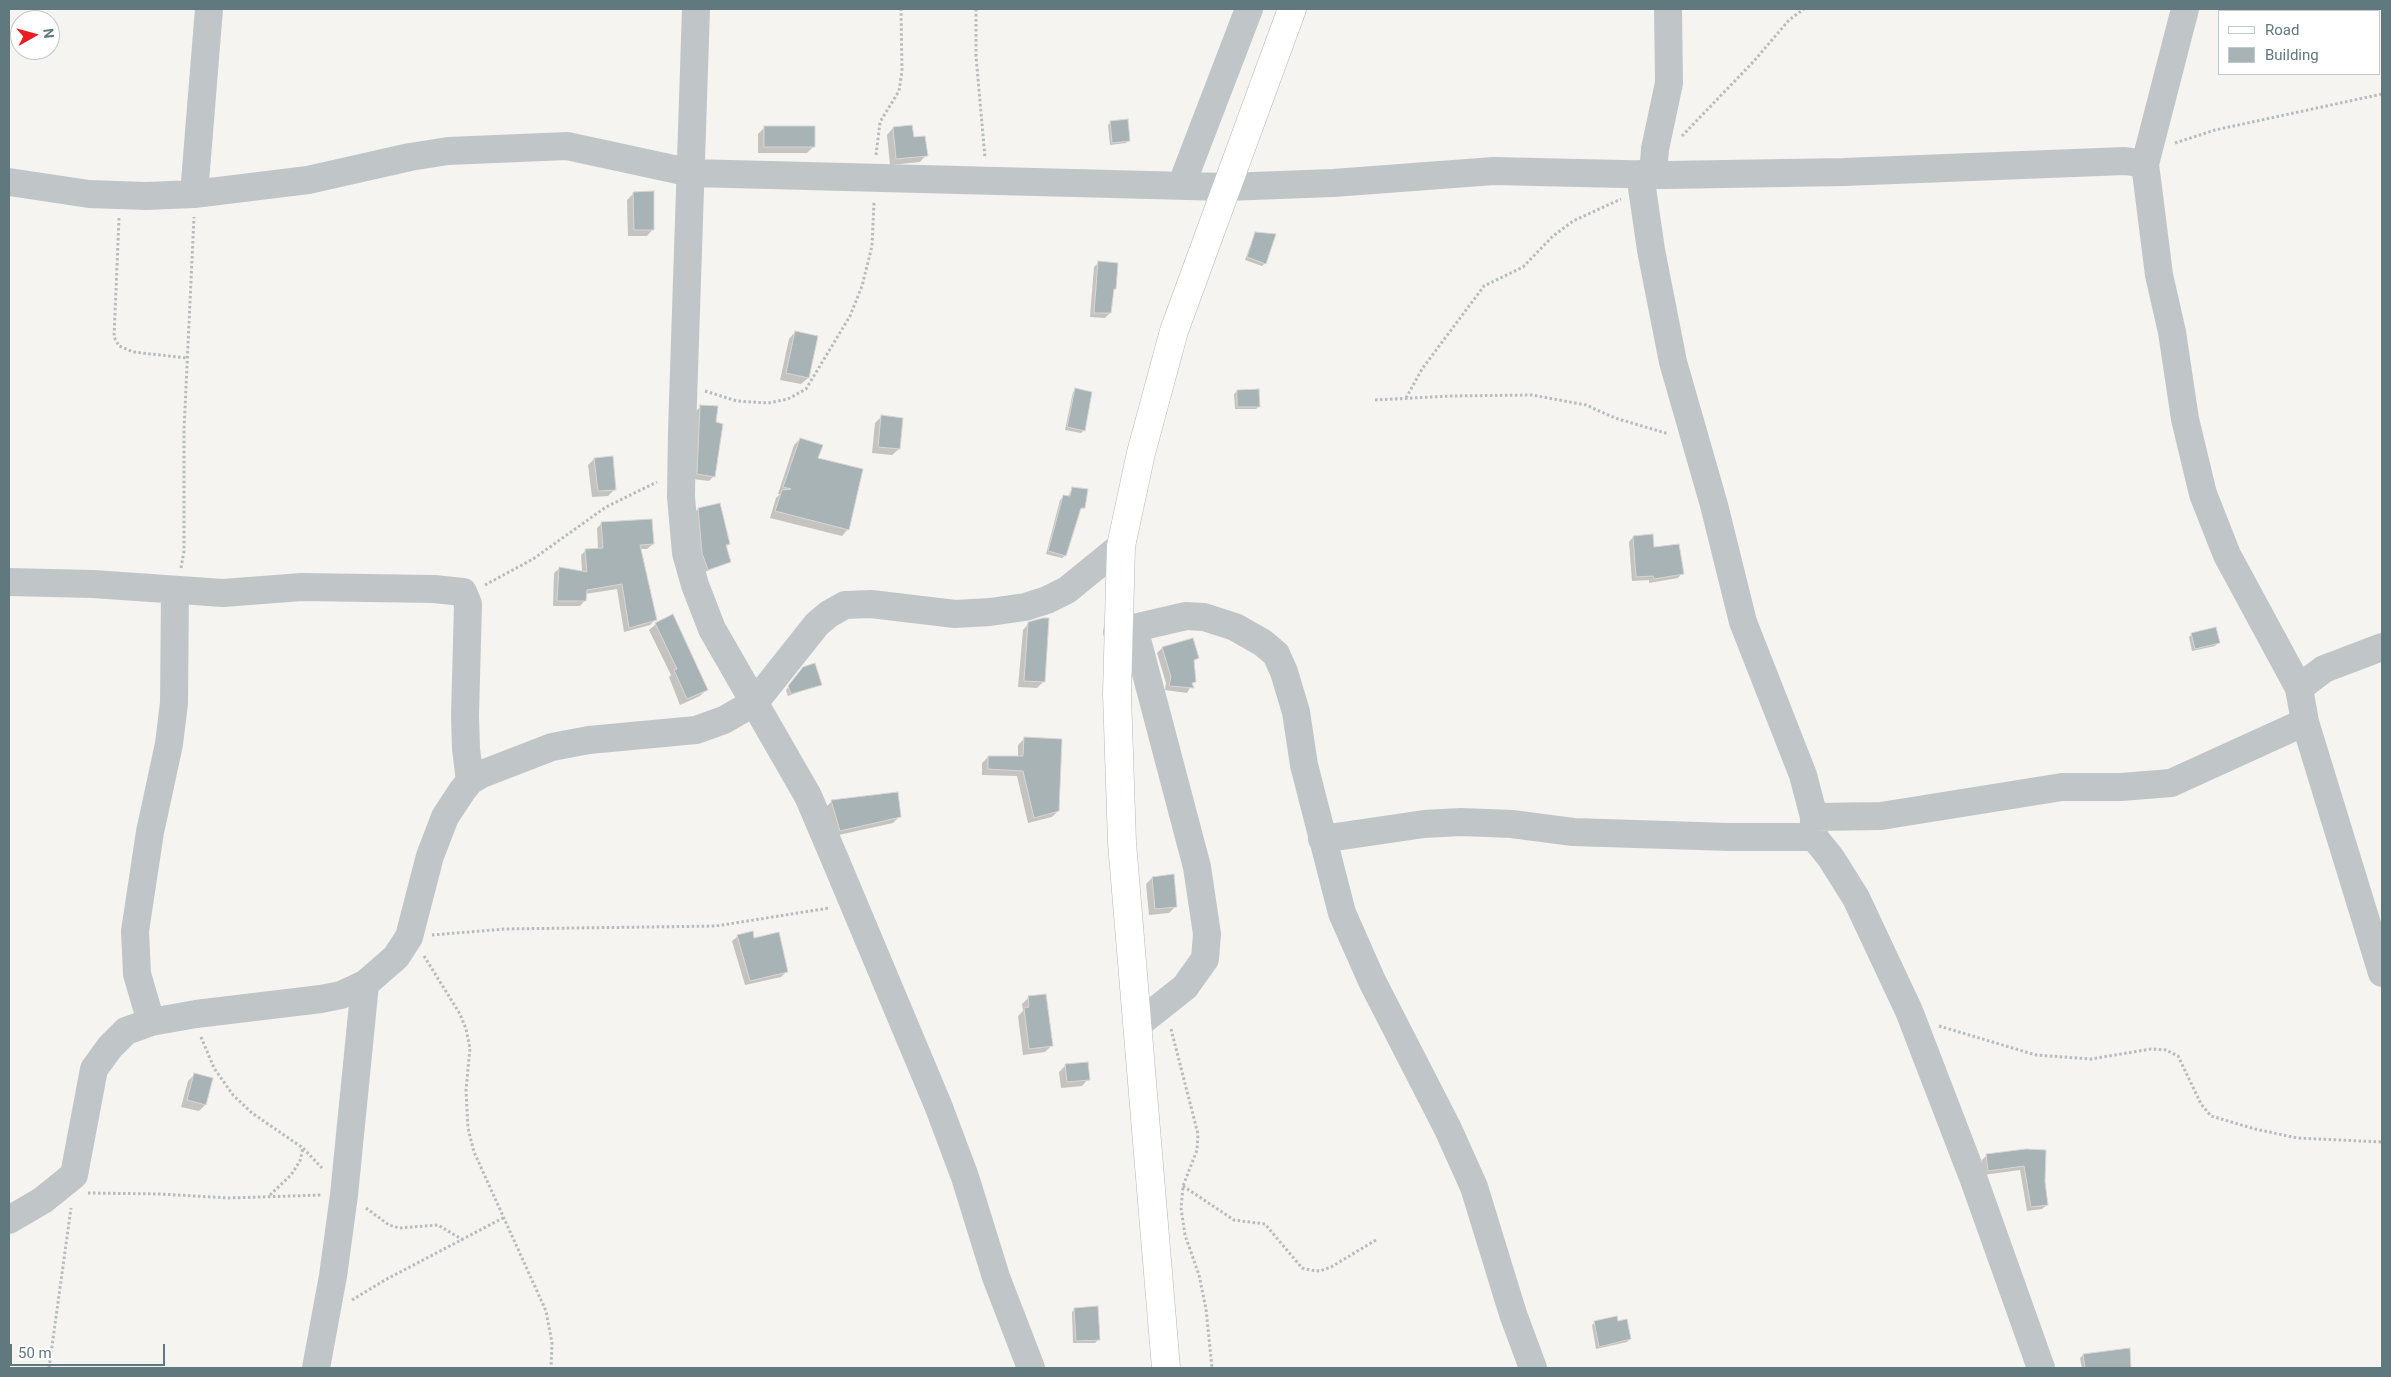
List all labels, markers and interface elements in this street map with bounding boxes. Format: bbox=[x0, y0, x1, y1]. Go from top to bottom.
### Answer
north arrow bbox=[10, 10, 60, 60]
legend bbox=[2218, 10, 2381, 75]
text: Road bbox=[2265, 21, 2299, 39]
text: N bbox=[40, 27, 57, 39]
text: Building bbox=[2265, 46, 2319, 64]
scale bar bbox=[12, 1334, 168, 1366]
text: 50 m bbox=[18, 1344, 52, 1362]

